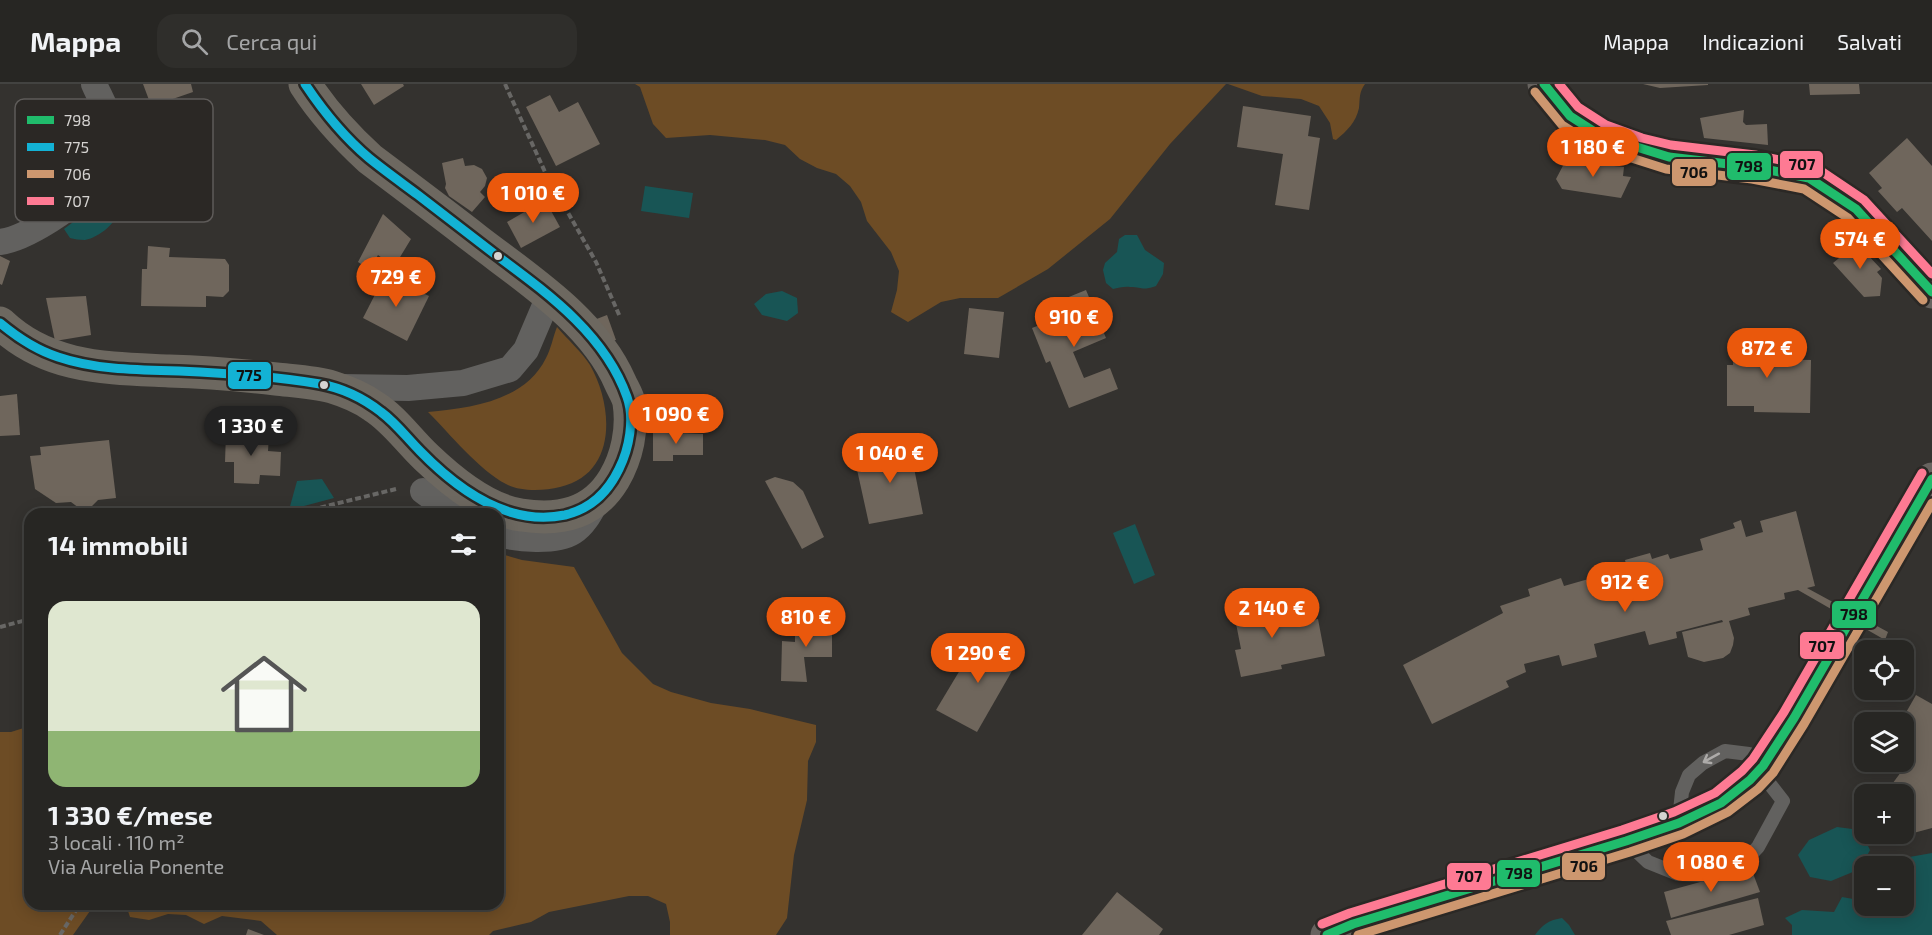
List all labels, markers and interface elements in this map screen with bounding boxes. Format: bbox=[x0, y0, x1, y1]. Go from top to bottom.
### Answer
search box bbox=[157, 14, 577, 68]
text: Mappa bbox=[30, 24, 121, 58]
icon: search bbox=[178, 25, 211, 58]
text: Cerca qui bbox=[226, 28, 317, 54]
text: Mappa bbox=[1603, 29, 1669, 54]
text: Indicazioni bbox=[1702, 29, 1804, 54]
text: Salvati bbox=[1837, 29, 1902, 54]
legend bbox=[15, 99, 213, 222]
text: 798 bbox=[64, 110, 91, 129]
pin: 1 180 € bbox=[1538, 127, 1648, 178]
text: 1 180 € bbox=[1561, 134, 1625, 158]
text: 775 bbox=[64, 137, 89, 156]
line badge: 707 bbox=[1779, 150, 1824, 179]
line badge: 798 bbox=[1726, 152, 1772, 181]
text: 707 bbox=[1789, 154, 1816, 173]
text: 798 bbox=[1735, 156, 1763, 175]
line badge: 706 bbox=[1671, 158, 1717, 187]
text: 706 bbox=[1680, 162, 1708, 181]
text: 706 bbox=[64, 164, 91, 183]
pin: 1 010 € bbox=[478, 173, 588, 224]
text: 1 010 € bbox=[501, 180, 565, 204]
text: 707 bbox=[64, 191, 90, 210]
pin: 574 € bbox=[1818, 219, 1902, 270]
text: 574 € bbox=[1834, 226, 1886, 250]
unlabelled marker bbox=[492, 250, 504, 262]
pin: 729 € bbox=[354, 257, 438, 308]
text: 729 € bbox=[370, 264, 422, 288]
pin: 910 € bbox=[1032, 297, 1116, 348]
text: 910 € bbox=[1049, 304, 1099, 328]
pin: 872 € bbox=[1725, 328, 1809, 379]
text: 872 € bbox=[1741, 335, 1793, 359]
line badge: 775 bbox=[227, 361, 272, 390]
text: 775 bbox=[236, 365, 262, 384]
unlabelled marker bbox=[318, 379, 330, 391]
pin: 1 090 € bbox=[621, 394, 731, 445]
text: 1 090 € bbox=[642, 401, 710, 425]
pin: 1 330 € bbox=[196, 406, 306, 457]
text: 1 330 € bbox=[218, 413, 284, 437]
pin: 1 040 € bbox=[835, 433, 945, 484]
text: 1 040 € bbox=[856, 440, 924, 464]
icon: filters bbox=[447, 528, 480, 561]
text: 14 immobili bbox=[48, 529, 188, 560]
pin: 912 € bbox=[1583, 562, 1667, 613]
text: 912 € bbox=[1600, 569, 1650, 593]
pin: 2 140 € bbox=[1217, 588, 1327, 639]
text: 2 140 € bbox=[1238, 595, 1306, 619]
pin: 810 € bbox=[764, 597, 848, 648]
line badge: 798 bbox=[1831, 600, 1877, 629]
text: 810 € bbox=[781, 604, 831, 628]
text: 798 bbox=[1840, 604, 1868, 623]
line badge: 707 bbox=[1799, 631, 1845, 660]
pin: 1 290 € bbox=[923, 633, 1033, 684]
text: 707 bbox=[1809, 636, 1836, 655]
icon: home bbox=[210, 640, 318, 748]
text: 1 290 € bbox=[945, 640, 1011, 664]
map controls bbox=[1854, 640, 1914, 916]
button: locate bbox=[1854, 640, 1914, 700]
button: layers bbox=[1854, 712, 1914, 772]
one-way arrow bbox=[1703, 753, 1720, 765]
button: + bbox=[1854, 784, 1914, 844]
text: 1 330 €/mese bbox=[48, 799, 213, 830]
unlabelled marker bbox=[1657, 810, 1669, 822]
text: 3 locali · 110 m² bbox=[48, 830, 184, 854]
pin: 1 080 € bbox=[1656, 842, 1766, 893]
text: 1 080 € bbox=[1677, 849, 1745, 873]
line badge: 706 bbox=[1561, 852, 1606, 881]
text: Via Aurelia Ponente bbox=[48, 854, 224, 878]
text: 706 bbox=[1570, 856, 1598, 875]
button: − bbox=[1854, 856, 1914, 916]
line badge: 798 bbox=[1496, 859, 1541, 888]
line badge: 707 bbox=[1446, 862, 1492, 891]
text: 798 bbox=[1505, 863, 1533, 882]
text: 707 bbox=[1456, 866, 1483, 885]

